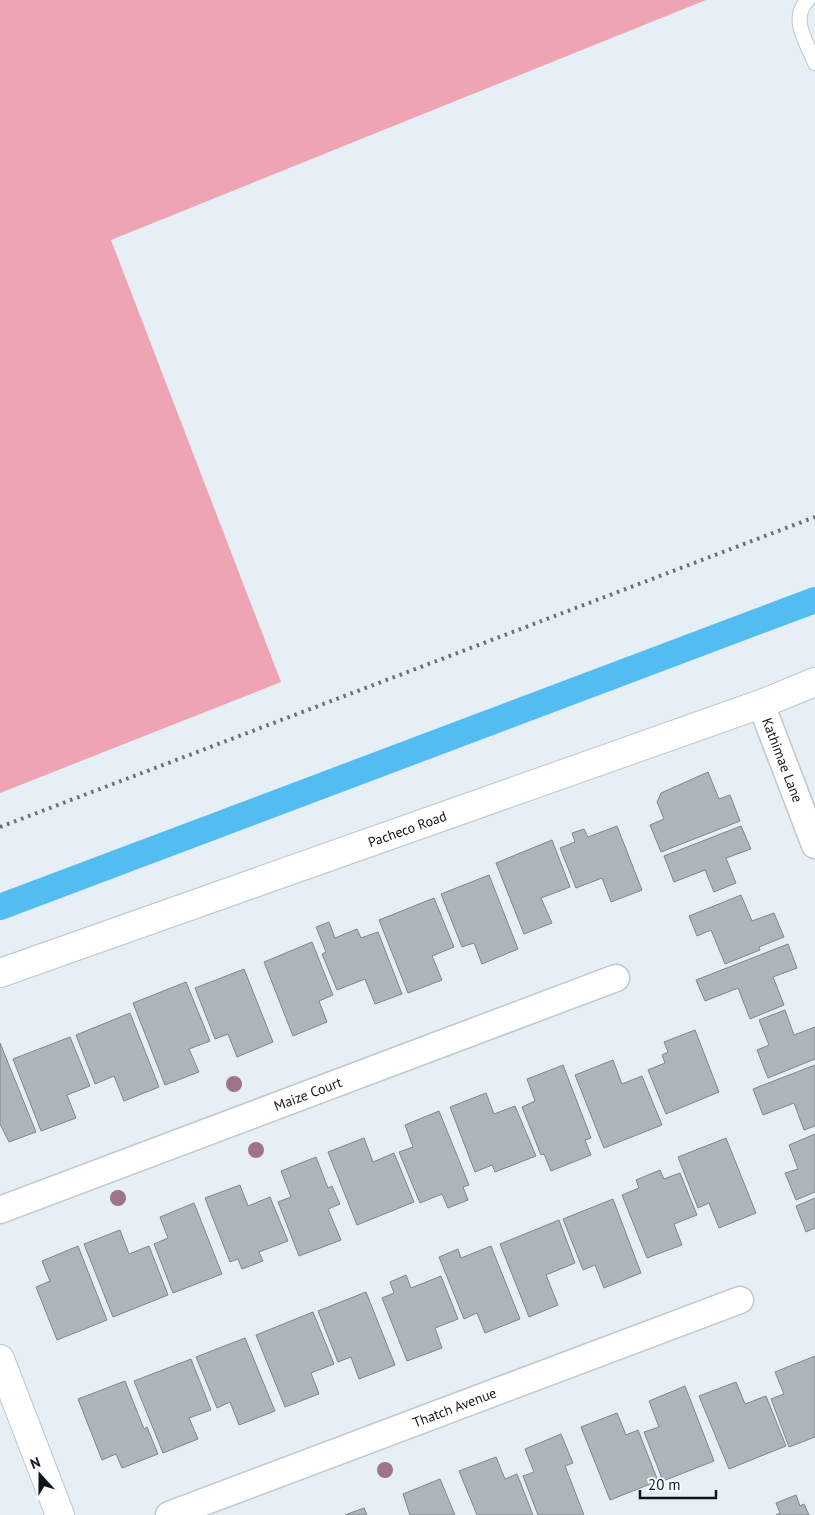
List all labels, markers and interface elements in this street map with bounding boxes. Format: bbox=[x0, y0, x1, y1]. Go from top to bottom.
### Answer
street label: Kathimae Lane bbox=[758, 715, 807, 805]
street label: Pacheco Road bbox=[366, 807, 449, 851]
street label: Maize Court bbox=[271, 1073, 345, 1115]
street label: Thatch Avenue bbox=[410, 1384, 499, 1431]
north arrow bbox=[15, 1450, 65, 1500]
text: N bbox=[28, 1453, 43, 1473]
scale bar bbox=[640, 1468, 716, 1500]
text: 20 m bbox=[648, 1475, 681, 1494]

